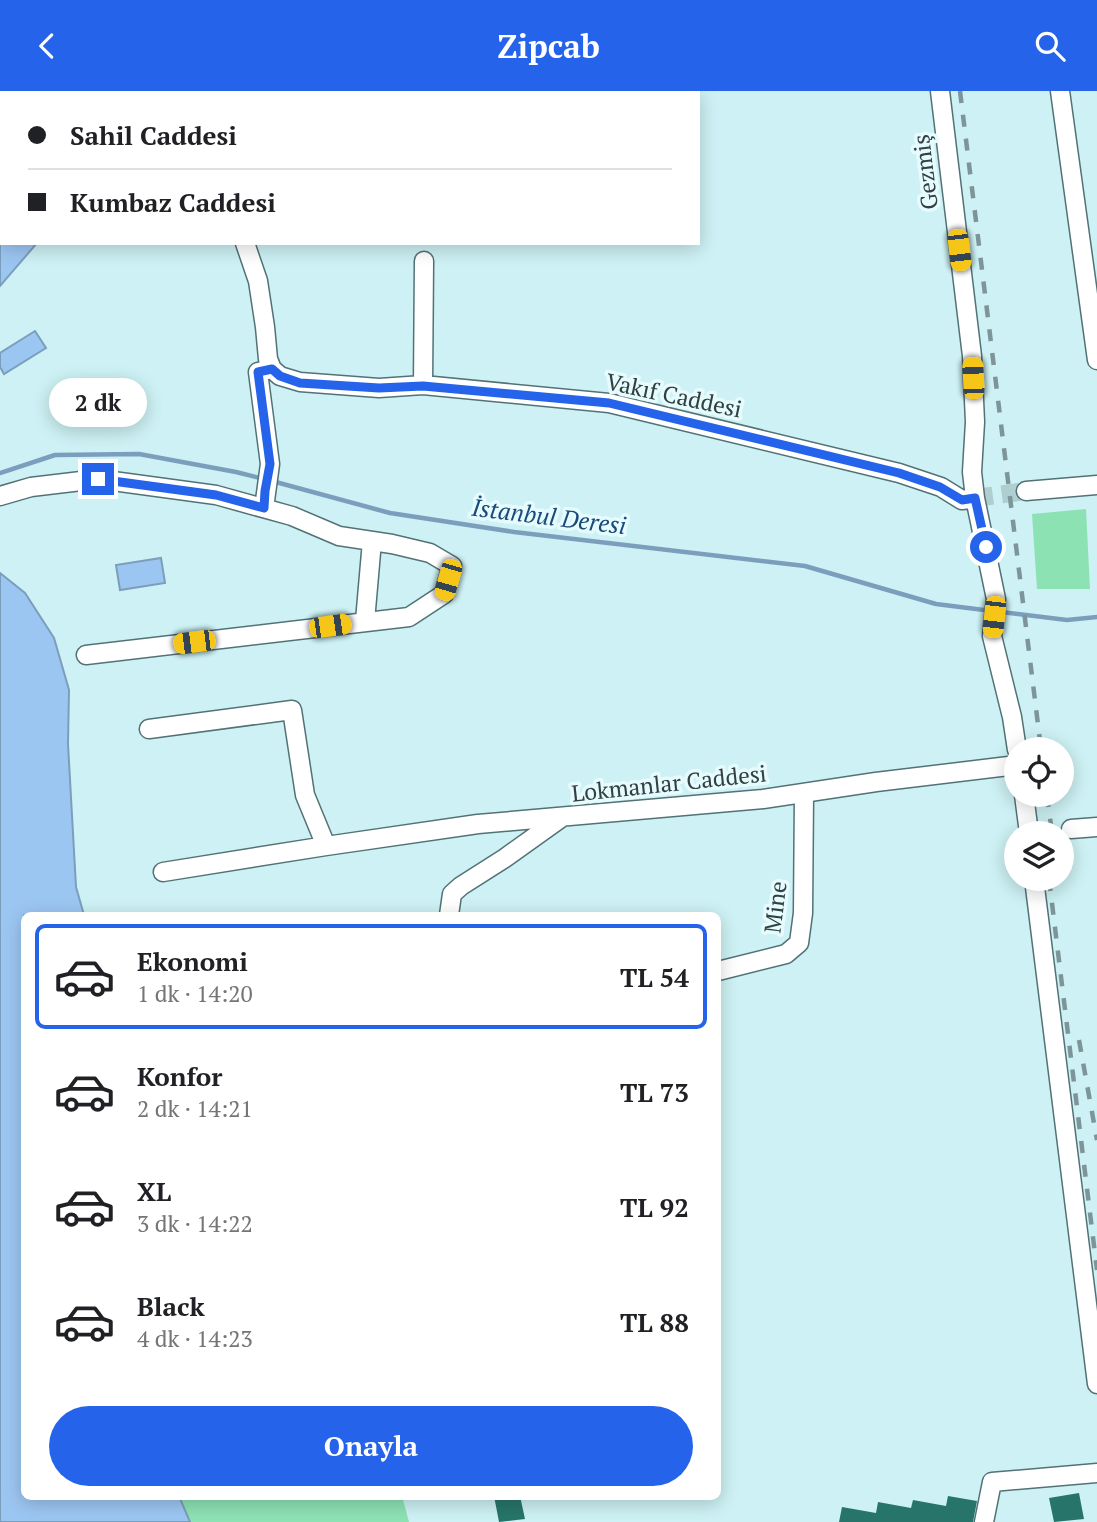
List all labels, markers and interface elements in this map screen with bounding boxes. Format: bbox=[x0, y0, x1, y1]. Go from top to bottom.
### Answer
text: Zipcab bbox=[497, 25, 600, 67]
icon: back bbox=[28, 27, 66, 65]
icon: search bbox=[1031, 27, 1069, 65]
text: Sahil Caddesi bbox=[70, 118, 237, 152]
street label: Gezmiş bbox=[905, 133, 945, 211]
text: Kumbaz Caddesi bbox=[70, 185, 276, 219]
car bbox=[947, 228, 972, 272]
car bbox=[962, 356, 985, 400]
street label: Vakıf Caddesi bbox=[603, 365, 745, 425]
callout: 2 dk bbox=[49, 377, 147, 427]
text: 2 dk bbox=[75, 387, 121, 418]
route end bbox=[82, 463, 114, 495]
water label: İstanbul Deresi bbox=[469, 491, 628, 541]
route start bbox=[970, 531, 1002, 563]
car bbox=[433, 557, 464, 603]
car bbox=[982, 595, 1007, 639]
car bbox=[308, 613, 353, 639]
car bbox=[172, 629, 217, 655]
map controls bbox=[1004, 737, 1074, 891]
button: locate bbox=[1004, 737, 1074, 807]
street label: Lokmanlar Caddesi bbox=[570, 757, 768, 809]
button: layers bbox=[1004, 821, 1074, 891]
street label: Mine bbox=[756, 879, 794, 935]
text: Ekonomi bbox=[137, 944, 248, 978]
icon: car bbox=[53, 945, 116, 1008]
text: TL 54 bbox=[620, 960, 689, 994]
text: 1 dk · 14:20 bbox=[137, 978, 253, 1009]
text: Konfor bbox=[137, 1059, 222, 1093]
icon: car bbox=[53, 1060, 116, 1123]
text: TL 73 bbox=[620, 1075, 689, 1109]
text: 2 dk · 14:21 bbox=[137, 1093, 253, 1124]
text: XL bbox=[137, 1174, 171, 1208]
icon: car bbox=[53, 1175, 116, 1238]
text: TL 92 bbox=[620, 1190, 689, 1224]
text: 3 dk · 14:22 bbox=[137, 1208, 253, 1239]
text: Black bbox=[137, 1289, 205, 1323]
icon: car bbox=[53, 1290, 116, 1353]
text: TL 88 bbox=[620, 1305, 689, 1339]
text: 4 dk · 14:23 bbox=[137, 1323, 253, 1354]
button: Onayla bbox=[49, 1406, 693, 1486]

